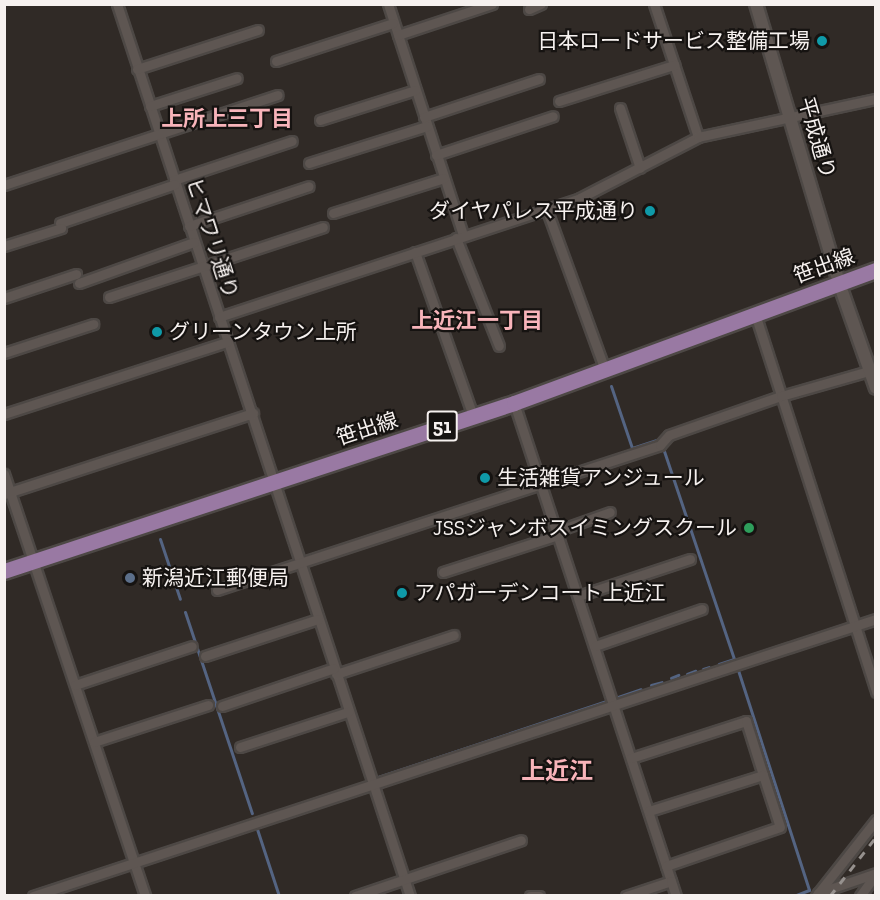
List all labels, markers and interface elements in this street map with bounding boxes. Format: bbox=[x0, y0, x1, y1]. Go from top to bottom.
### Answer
place label: 日本ロードサービス整備工場 bbox=[537, 28, 810, 54]
marker: 日本ロードサービス整備工場 bbox=[815, 34, 829, 48]
street label: 平成通り bbox=[793, 94, 841, 182]
district label: 上所上三丁目 bbox=[161, 106, 293, 132]
street label: ヒマワリ通り bbox=[181, 174, 243, 302]
place label: ダイヤパレス平成通り bbox=[428, 198, 638, 224]
marker: ダイヤパレス平成通り bbox=[643, 204, 657, 218]
street label: 笹出線 bbox=[790, 243, 858, 289]
district label: 上近江一丁目 bbox=[411, 308, 543, 334]
place label: グリーンタウン上所 bbox=[169, 319, 358, 345]
marker: グリーンタウン上所 bbox=[150, 325, 164, 339]
street label: 笹出線 bbox=[333, 407, 401, 451]
road number: 51 bbox=[426, 409, 458, 443]
place label: 生活雑貨アンジュール bbox=[497, 465, 707, 491]
marker: 生活雑貨アンジュール bbox=[478, 471, 492, 485]
place label: JSSジャンボスイミングスクール bbox=[432, 515, 737, 541]
marker: JSSジャンボスイミングスクール bbox=[742, 521, 756, 535]
place label: 新潟近江郵便局 bbox=[142, 565, 289, 591]
marker: 新潟近江郵便局 bbox=[123, 571, 137, 585]
place label: アパガーデンコート上近江 bbox=[414, 580, 666, 606]
marker: アパガーデンコート上近江 bbox=[395, 586, 409, 600]
district label: 上近江 bbox=[521, 757, 593, 785]

